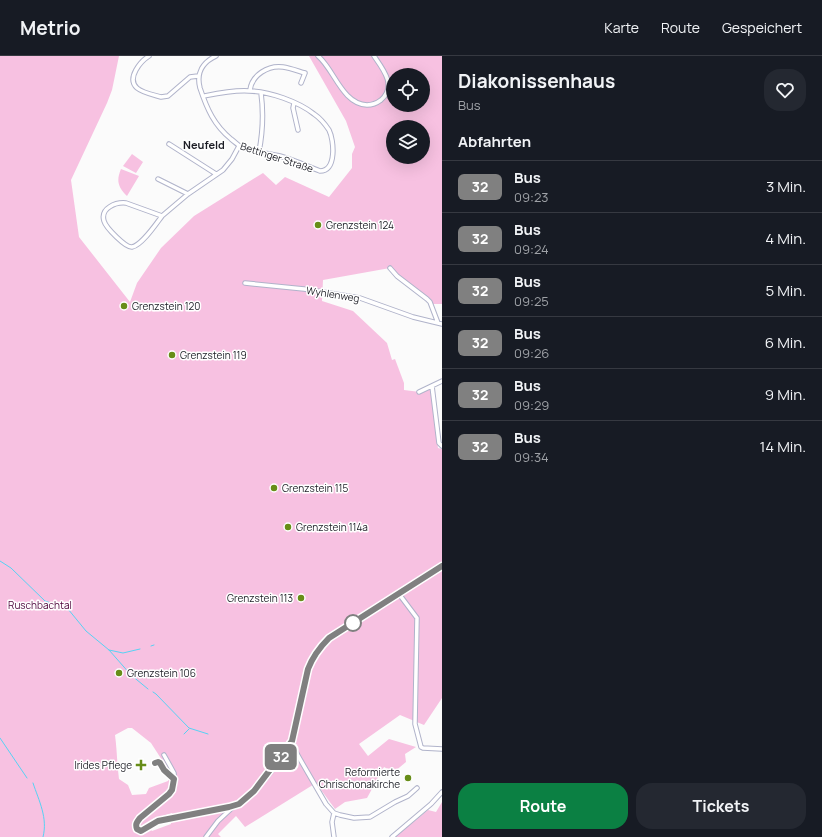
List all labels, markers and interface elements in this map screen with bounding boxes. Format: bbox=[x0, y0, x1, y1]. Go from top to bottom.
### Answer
text: Metrio bbox=[20, 15, 81, 41]
text: Karte bbox=[604, 18, 639, 37]
text: Route bbox=[661, 18, 700, 37]
text: Gespeichert bbox=[722, 18, 802, 37]
map controls bbox=[386, 68, 430, 164]
button: locate bbox=[386, 68, 430, 112]
text: Diakonissenhaus bbox=[458, 68, 615, 94]
button: heart bbox=[764, 69, 806, 111]
text: Bus bbox=[458, 96, 481, 114]
button: layers bbox=[386, 120, 430, 164]
text: Abfahrten bbox=[458, 131, 531, 152]
district label: Neufeld bbox=[183, 137, 225, 152]
street label: Bettinger Straße bbox=[239, 139, 315, 175]
text: Bus bbox=[514, 167, 541, 188]
text: 3 Min. bbox=[766, 176, 806, 197]
text: 32 bbox=[472, 177, 488, 196]
text: 09:23 bbox=[514, 188, 548, 206]
place label: Grenzstein 124 bbox=[326, 218, 394, 232]
text: Bus bbox=[514, 219, 541, 240]
marker: Grenzstein 124 bbox=[313, 220, 323, 230]
text: 4 Min. bbox=[765, 228, 806, 249]
text: 32 bbox=[472, 229, 488, 248]
text: 09:24 bbox=[514, 240, 549, 258]
text: Bus bbox=[514, 271, 541, 292]
text: 5 Min. bbox=[766, 280, 806, 301]
text: 32 bbox=[472, 281, 488, 300]
street label: Wyhlenweg bbox=[305, 283, 361, 305]
text: 09:25 bbox=[514, 292, 549, 310]
place label: Grenzstein 120 bbox=[132, 299, 200, 313]
marker: Grenzstein 120 bbox=[119, 301, 129, 311]
text: Bus bbox=[514, 323, 541, 344]
text: 6 Min. bbox=[765, 332, 806, 353]
text: 32 bbox=[472, 333, 488, 352]
text: 09:26 bbox=[514, 344, 549, 362]
place label: Grenzstein 119 bbox=[180, 348, 247, 362]
marker: Grenzstein 119 bbox=[167, 350, 177, 360]
text: Bus bbox=[514, 375, 541, 396]
text: 9 Min. bbox=[765, 384, 806, 405]
text: 32 bbox=[472, 385, 488, 404]
text: 09:29 bbox=[514, 396, 549, 414]
text: Bus bbox=[514, 427, 541, 448]
text: 14 Min. bbox=[759, 436, 806, 457]
text: 32 bbox=[472, 437, 488, 456]
text: 09:34 bbox=[514, 448, 549, 466]
place label: Grenzstein 115 bbox=[282, 481, 348, 495]
marker: Grenzstein 115 bbox=[269, 483, 279, 493]
place label: Grenzstein 114a bbox=[296, 520, 368, 534]
marker: Grenzstein 114a bbox=[283, 522, 293, 532]
place label: Grenzstein 113 bbox=[227, 591, 293, 605]
marker: Grenzstein 113 bbox=[296, 593, 306, 603]
park label: Ruschbachtal bbox=[8, 598, 72, 612]
unlabelled marker bbox=[344, 614, 362, 632]
place label: Grenzstein 106 bbox=[127, 666, 196, 680]
marker: Grenzstein 106 bbox=[114, 668, 124, 678]
line badge: 32 bbox=[263, 744, 299, 770]
text: 32 bbox=[273, 747, 289, 766]
place label: Irides Pflege bbox=[74, 758, 132, 772]
marker: Irides Pflege bbox=[135, 759, 147, 771]
place label: Reformierte Chrischonakirche bbox=[319, 765, 400, 791]
marker: Reformierte Chrischonakirche bbox=[403, 773, 413, 783]
button: Route bbox=[458, 783, 628, 829]
button: Tickets bbox=[636, 783, 806, 829]

